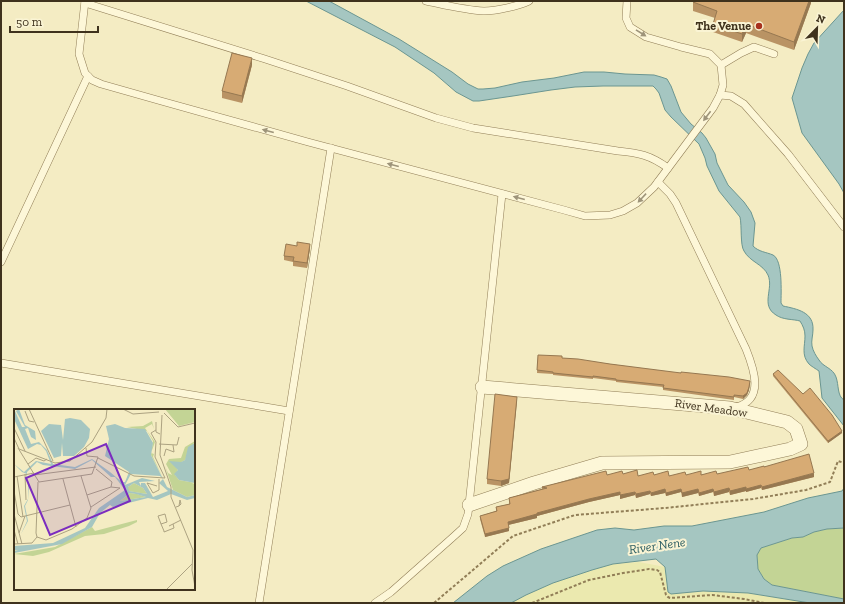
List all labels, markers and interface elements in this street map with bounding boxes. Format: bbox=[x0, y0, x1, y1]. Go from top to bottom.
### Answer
scale bar bbox=[10, 8, 98, 34]
north arrow bbox=[797, 8, 837, 48]
text: N bbox=[814, 12, 828, 27]
text: 50 m bbox=[16, 15, 43, 29]
place label: The Venue bbox=[696, 19, 751, 33]
marker: The Venue bbox=[754, 21, 764, 31]
one-way arrow bbox=[635, 30, 647, 37]
one-way arrow bbox=[703, 111, 711, 121]
one-way arrow bbox=[261, 128, 273, 134]
one-way arrow bbox=[387, 162, 399, 168]
one-way arrow bbox=[637, 193, 647, 203]
one-way arrow bbox=[513, 195, 525, 201]
street label: River Meadow bbox=[674, 396, 749, 420]
inset map bbox=[14, 409, 195, 590]
water label: River Nene bbox=[628, 534, 687, 557]

